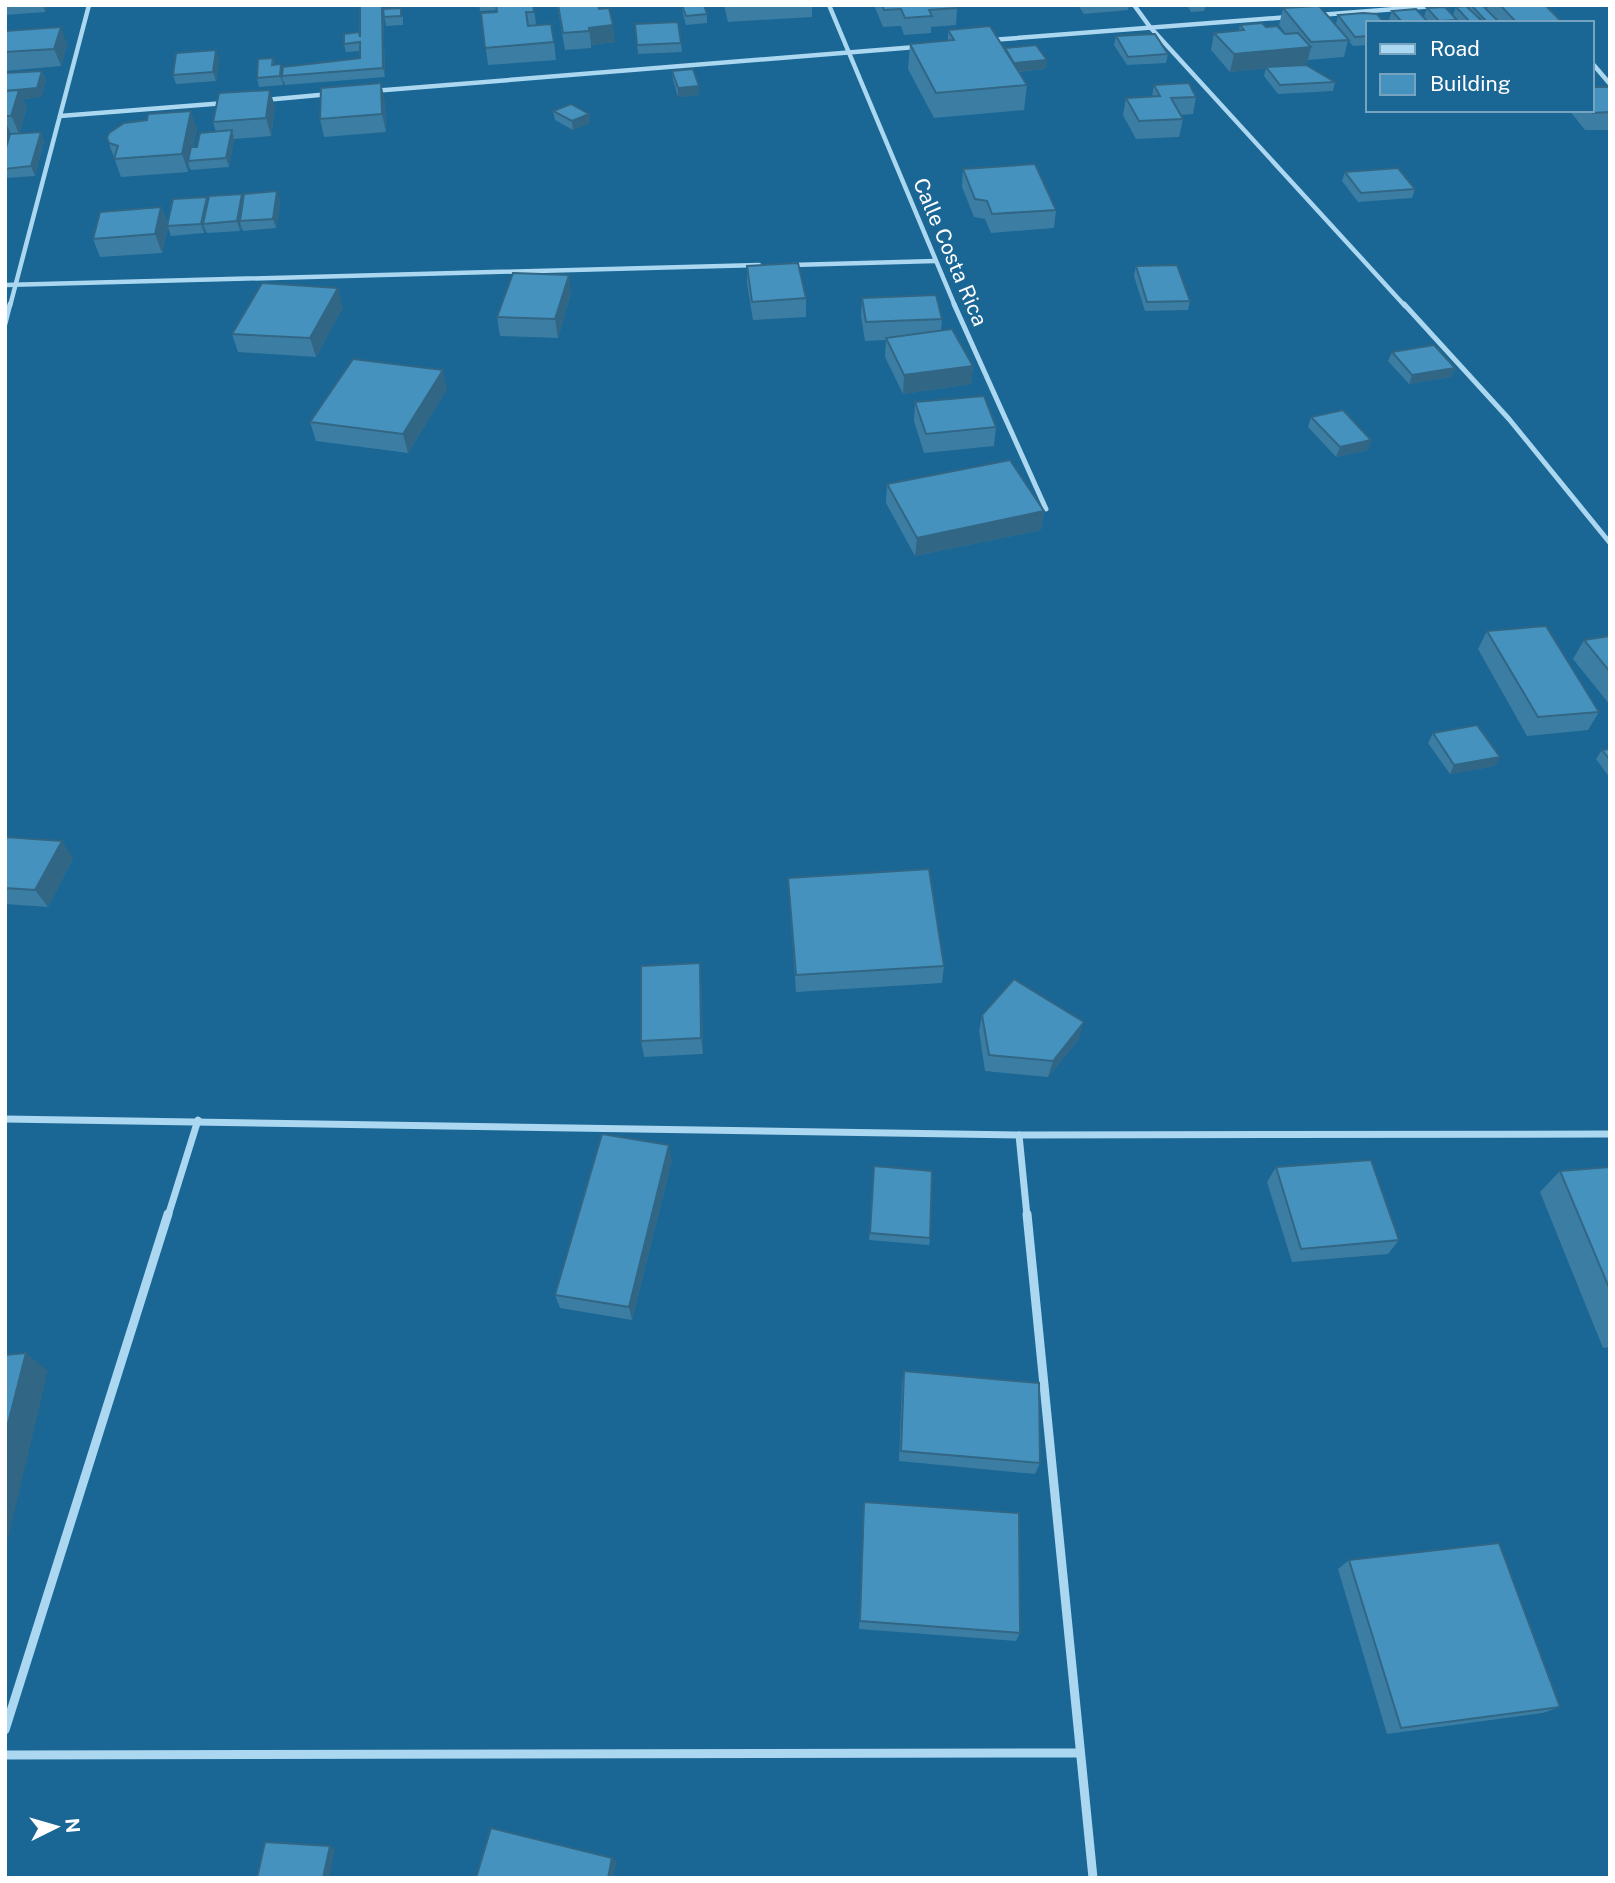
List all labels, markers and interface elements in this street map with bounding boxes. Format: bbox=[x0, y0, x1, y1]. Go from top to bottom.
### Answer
legend bbox=[1366, 21, 1594, 112]
text: Road bbox=[1430, 36, 1480, 61]
text: Building bbox=[1430, 71, 1511, 96]
street label: Calle Costa Rica bbox=[908, 174, 993, 330]
north arrow bbox=[21, 1792, 91, 1862]
text: N bbox=[61, 1817, 85, 1834]

